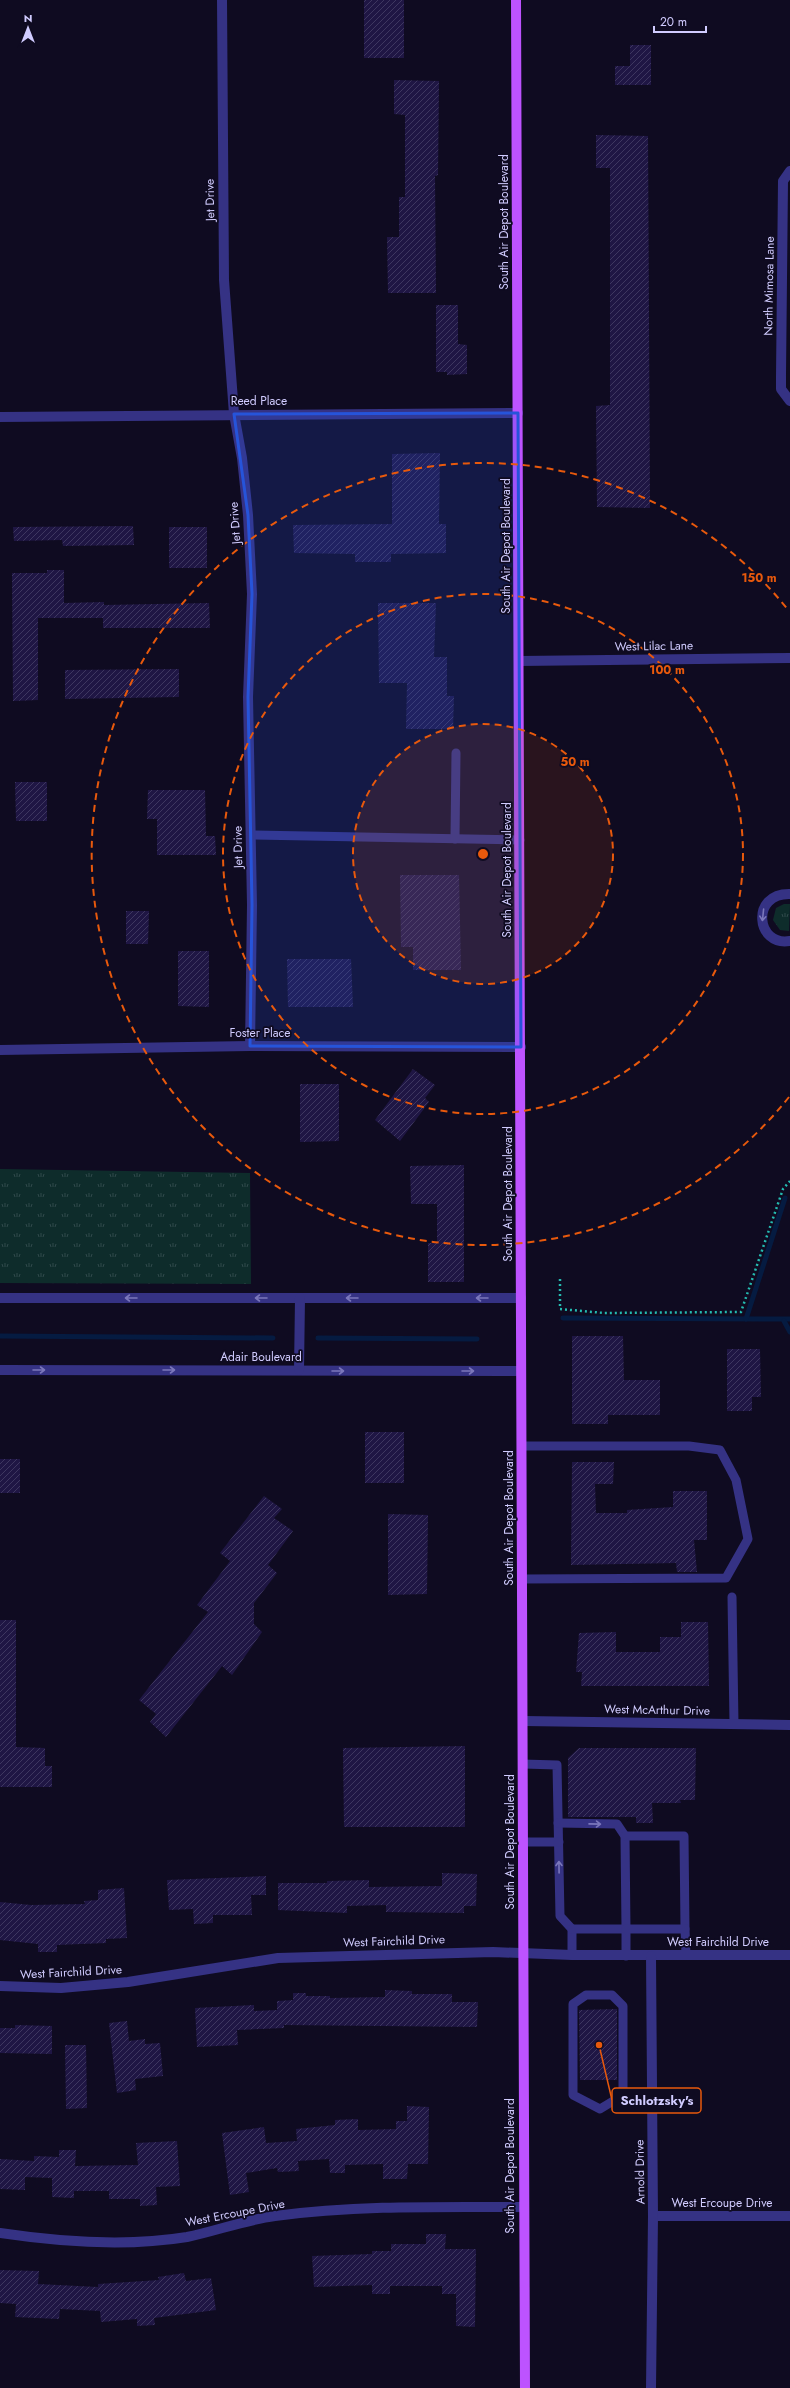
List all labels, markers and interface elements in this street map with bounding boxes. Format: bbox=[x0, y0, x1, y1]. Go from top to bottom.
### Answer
north arrow bbox=[8, 8, 48, 48]
scale bar bbox=[654, 8, 706, 34]
text: N bbox=[24, 10, 32, 26]
text: 20 m bbox=[660, 13, 687, 31]
street label: South Air Depot Boulevard bbox=[495, 154, 513, 290]
street label: Jet Drive bbox=[201, 179, 219, 223]
street label: North Mimosa Lane bbox=[759, 236, 779, 336]
street label: Reed Place bbox=[231, 392, 287, 410]
street label: South Air Depot Boulevard bbox=[497, 478, 515, 614]
street label: Jet Drive bbox=[225, 501, 246, 547]
text: 150 m bbox=[741, 569, 777, 587]
street label: West Lilac Lane bbox=[615, 636, 693, 656]
text: 100 m bbox=[649, 661, 685, 679]
text: 50 m bbox=[560, 753, 590, 771]
street label: South Air Depot Boulevard bbox=[498, 802, 516, 938]
street label: Jet Drive bbox=[229, 826, 247, 870]
centre of rings bbox=[476, 847, 490, 861]
one-way arrow bbox=[759, 908, 767, 921]
street label: Foster Place bbox=[230, 1024, 290, 1042]
street label: South Air Depot Boulevard bbox=[499, 1126, 517, 1262]
one-way arrow bbox=[125, 1294, 138, 1302]
one-way arrow bbox=[255, 1294, 268, 1302]
one-way arrow bbox=[346, 1294, 359, 1302]
one-way arrow bbox=[476, 1294, 489, 1302]
street label: Adair Boulevard bbox=[220, 1348, 302, 1366]
one-way arrow bbox=[32, 1366, 45, 1374]
one-way arrow bbox=[162, 1366, 175, 1374]
one-way arrow bbox=[331, 1367, 344, 1375]
one-way arrow bbox=[461, 1367, 474, 1375]
street label: South Air Depot Boulevard bbox=[500, 1450, 518, 1586]
street label: West McArthur Drive bbox=[604, 1700, 710, 1720]
street label: South Air Depot Boulevard bbox=[501, 1774, 519, 1910]
one-way arrow bbox=[588, 1820, 601, 1828]
one-way arrow bbox=[555, 1861, 563, 1874]
street label: West Fairchild Drive bbox=[343, 1930, 445, 1952]
street label: West Fairchild Drive bbox=[667, 1933, 769, 1951]
street label: West Fairchild Drive bbox=[20, 1960, 122, 1984]
callout: Schlotzsky's bbox=[612, 2088, 701, 2113]
text: Schlotzsky's bbox=[620, 2091, 694, 2110]
street label: South Air Depot Boulevard bbox=[501, 2098, 519, 2234]
street label: Arnold Drive bbox=[630, 2139, 650, 2205]
street label: West Ercoupe Drive bbox=[672, 2194, 772, 2212]
street label: West Ercoupe Drive bbox=[184, 2195, 286, 2231]

